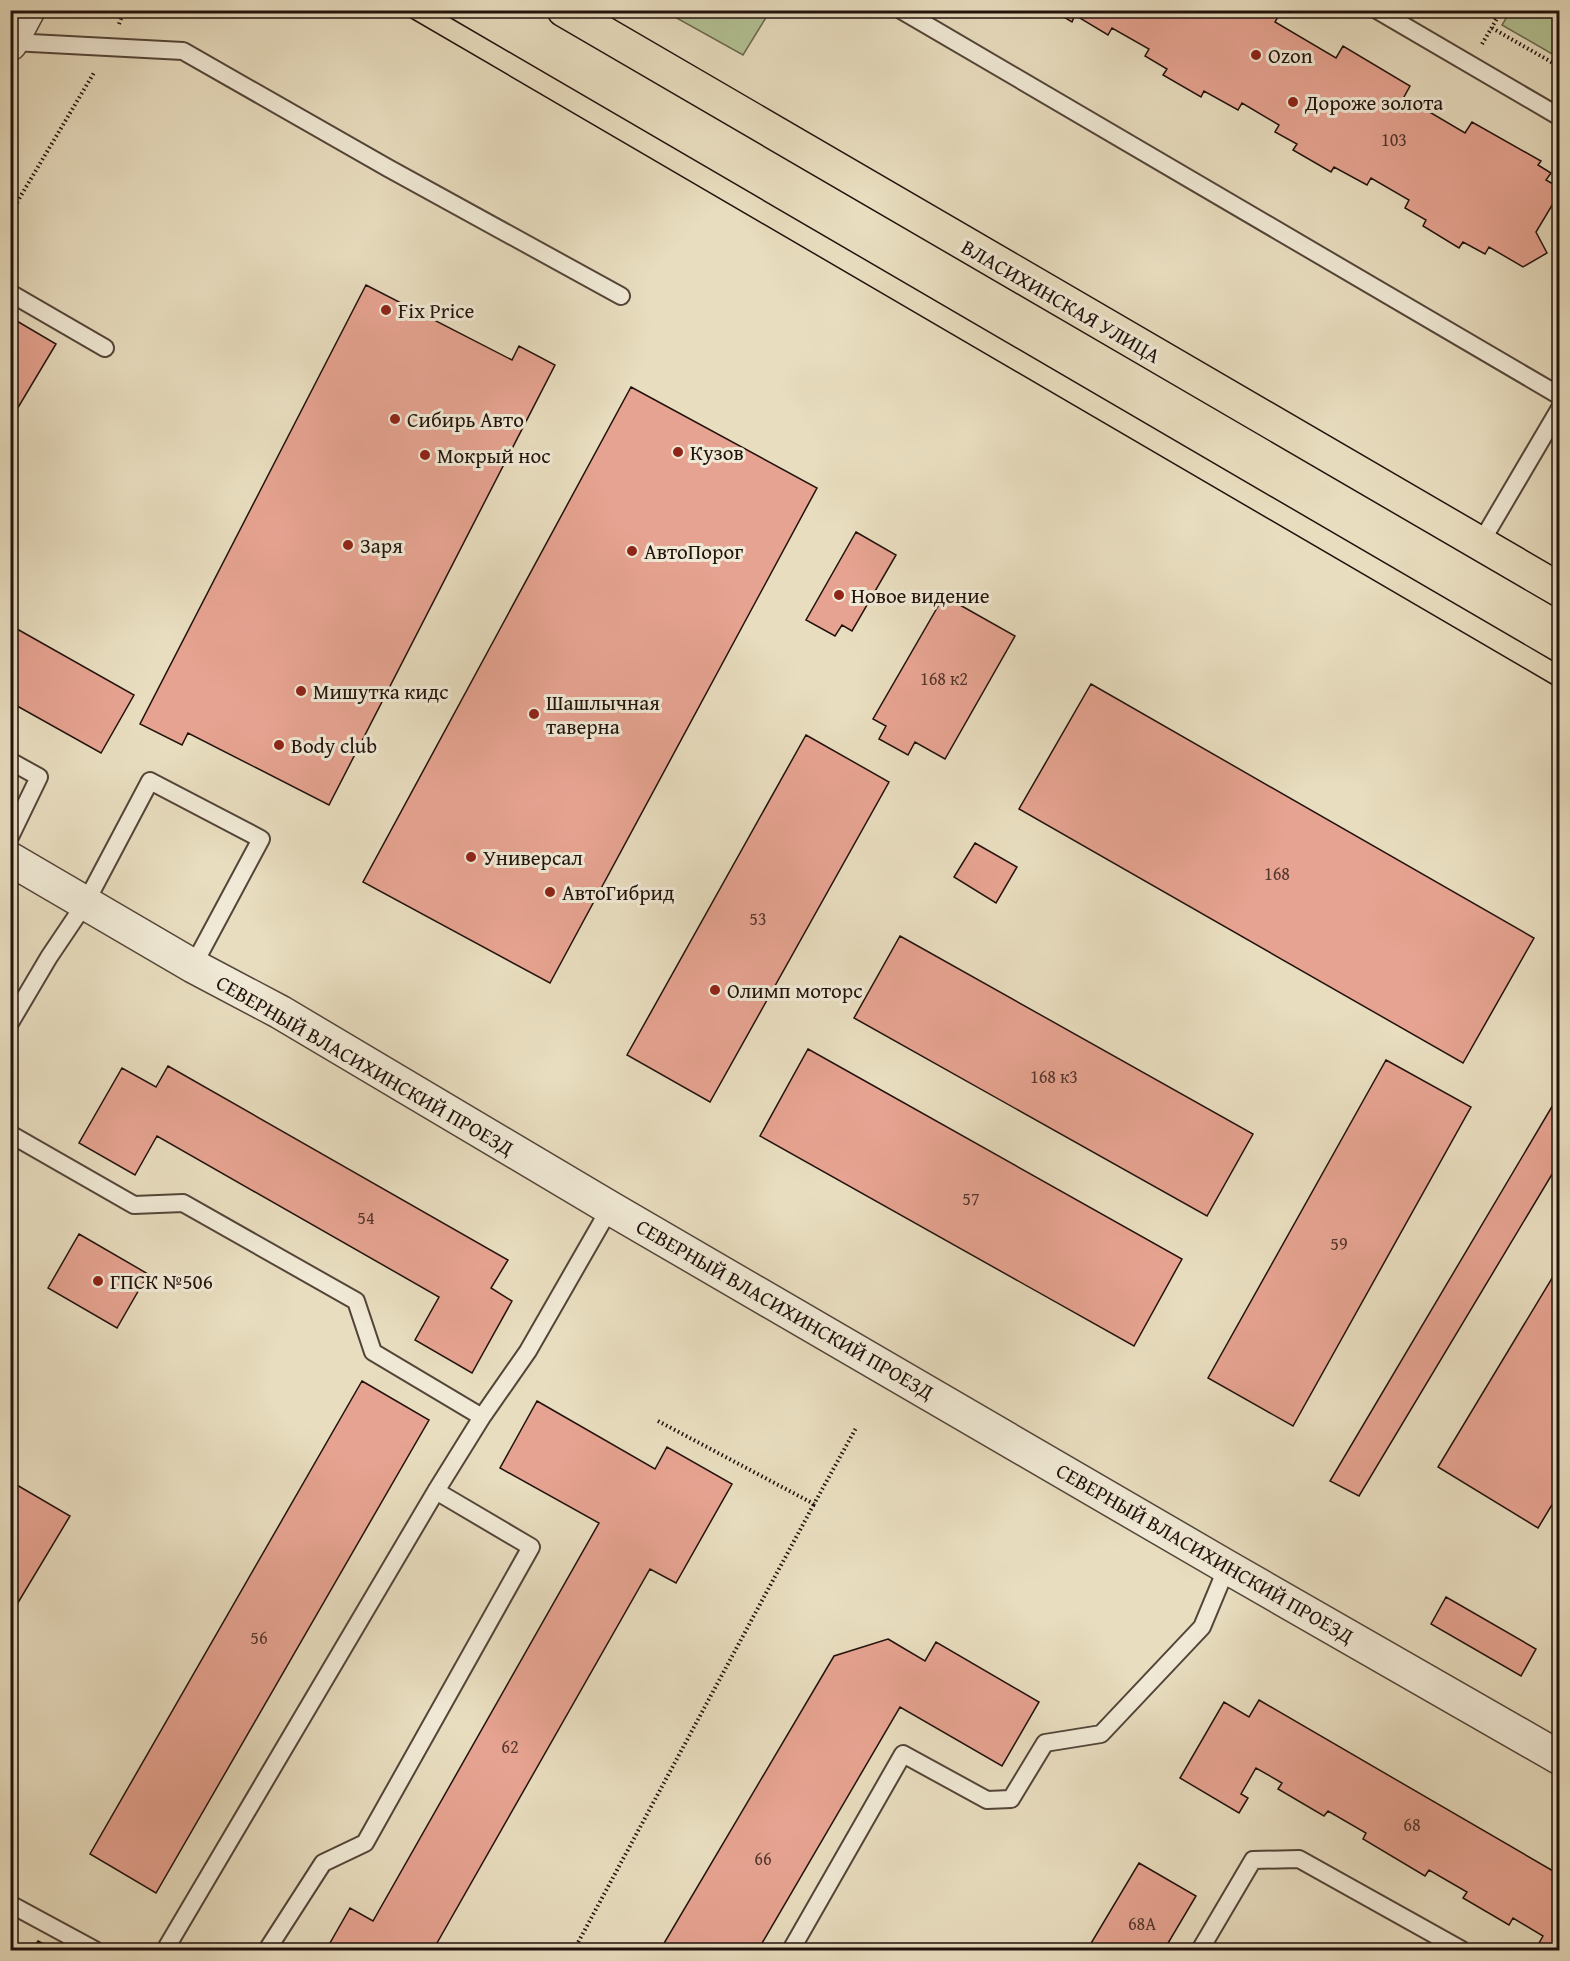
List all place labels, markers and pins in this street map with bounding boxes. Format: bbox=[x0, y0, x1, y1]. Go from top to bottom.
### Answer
place label: Ozon bbox=[1268, 40, 1313, 71]
marker: Ozon bbox=[1249, 48, 1263, 62]
place label: Дороже золота bbox=[1304, 87, 1443, 118]
marker: Дороже золота bbox=[1286, 95, 1300, 109]
place label: Fix Price bbox=[398, 295, 475, 326]
marker: Fix Price bbox=[379, 303, 393, 317]
place label: Сибирь Авто bbox=[407, 404, 524, 435]
marker: Сибирь Авто bbox=[388, 412, 402, 426]
place label: Кузов bbox=[690, 437, 744, 468]
place label: Мокрый нос bbox=[437, 440, 551, 471]
marker: Кузов bbox=[671, 445, 685, 459]
marker: Мокрый нос bbox=[418, 448, 432, 462]
place label: Заря bbox=[360, 530, 403, 561]
place label: АвтоПорог bbox=[644, 536, 743, 567]
marker: Заря bbox=[341, 538, 355, 552]
marker: АвтоПорог bbox=[625, 544, 639, 558]
place label: Новое видение bbox=[851, 580, 990, 611]
marker: Новое видение bbox=[832, 588, 846, 602]
place label: Мишутка кидс bbox=[313, 676, 449, 707]
marker: Мишутка кидс bbox=[294, 684, 308, 698]
place label: Шашлычная таверна bbox=[546, 687, 660, 742]
marker: Шашлычная таверна bbox=[527, 707, 541, 721]
place label: Body club bbox=[291, 730, 377, 761]
marker: Body club bbox=[272, 738, 286, 752]
place label: Универсал bbox=[483, 842, 583, 873]
marker: Универсал bbox=[464, 850, 478, 864]
place label: АвтоГибрид bbox=[562, 877, 675, 908]
marker: АвтоГибрид bbox=[543, 885, 557, 899]
place label: Олимп моторс bbox=[727, 975, 862, 1006]
marker: Олимп моторс bbox=[708, 983, 722, 997]
place label: ГПСК №506 bbox=[110, 1266, 213, 1297]
marker: ГПСК №506 bbox=[91, 1274, 105, 1288]

